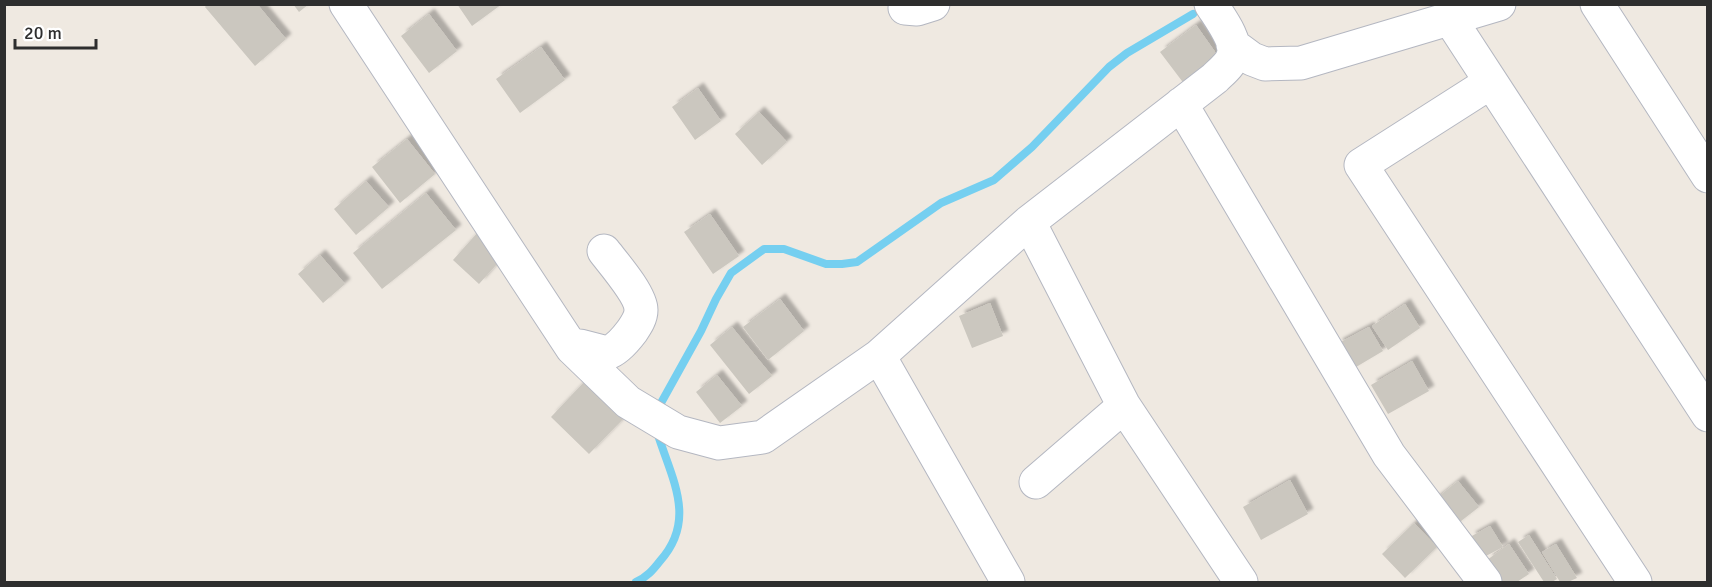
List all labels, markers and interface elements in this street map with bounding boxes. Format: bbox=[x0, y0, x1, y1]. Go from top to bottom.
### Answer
scale bar bbox=[15, 12, 96, 50]
text: 20 m bbox=[24, 22, 62, 44]

